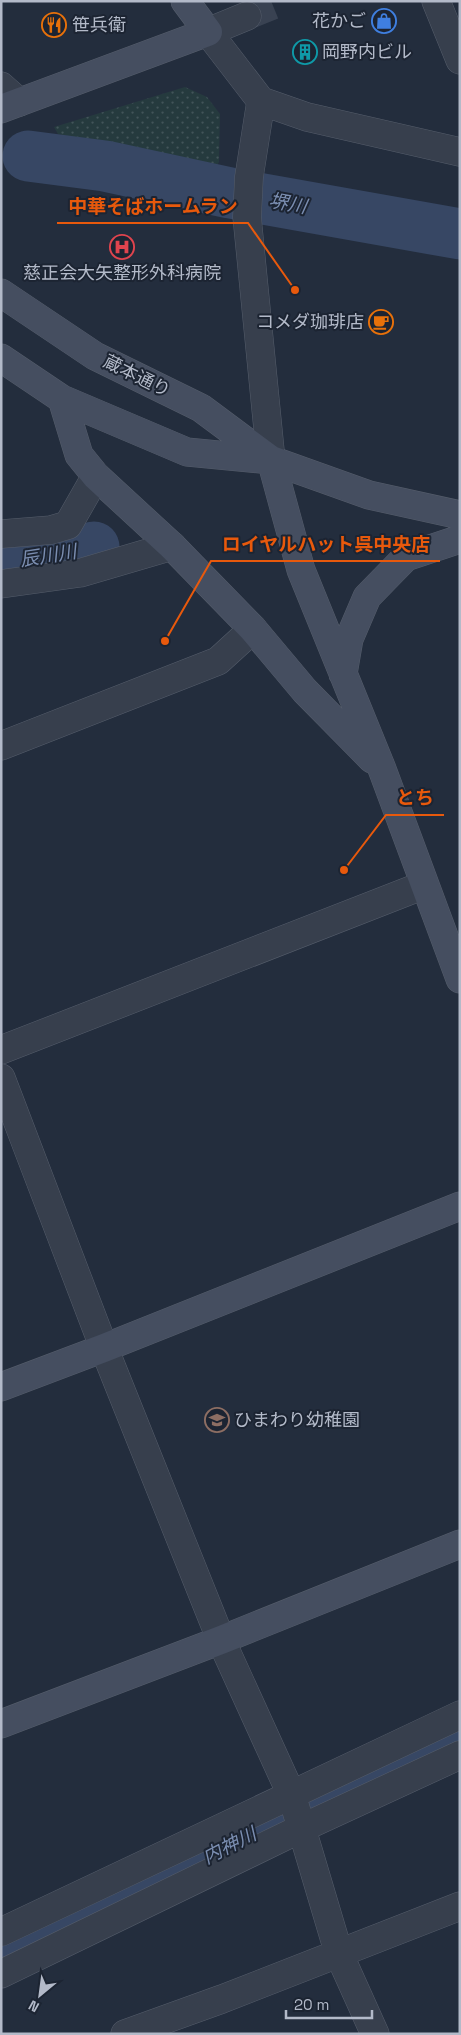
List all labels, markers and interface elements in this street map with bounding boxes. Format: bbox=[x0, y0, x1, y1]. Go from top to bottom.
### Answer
shop icon: 花かご bbox=[371, 8, 397, 34]
place label: 花かご bbox=[312, 9, 366, 32]
restaurant icon: 笹兵衛 bbox=[41, 12, 67, 38]
place label: 笹兵衛 bbox=[72, 13, 126, 36]
building icon: 岡野内ビル bbox=[292, 39, 318, 65]
place label: 岡野内ビル bbox=[322, 40, 412, 63]
water label: 堺川 bbox=[267, 188, 311, 219]
callout: 中華そばホームラン bbox=[57, 189, 248, 223]
text: 中華そばホームラン bbox=[68, 194, 238, 219]
hospital icon: 慈正会大矢整形外科病院 bbox=[109, 234, 135, 260]
place label: 慈正会大矢整形外科病院 bbox=[23, 261, 221, 284]
cafe icon: コメダ珈琲店 bbox=[368, 309, 394, 335]
place label: コメダ珈琲店 bbox=[256, 310, 364, 333]
street label: 蔵本通り bbox=[100, 349, 175, 402]
callout: ロイヤルハット呉中央店 bbox=[211, 527, 440, 561]
text: ロイヤルハット呉中央店 bbox=[222, 532, 430, 557]
water label: 辰川川 bbox=[18, 538, 80, 572]
callout: とち bbox=[386, 781, 444, 815]
text: とち bbox=[396, 785, 434, 810]
school or university icon: ひまわり幼稚園 bbox=[204, 1407, 230, 1433]
place label: ひまわり幼稚園 bbox=[234, 1408, 360, 1431]
water label: 内神川 bbox=[198, 1820, 262, 1870]
north arrow bbox=[15, 1970, 65, 2020]
scale bar bbox=[286, 1988, 372, 2020]
text: 20 m bbox=[294, 1995, 329, 2014]
text: N bbox=[25, 1996, 42, 2017]

